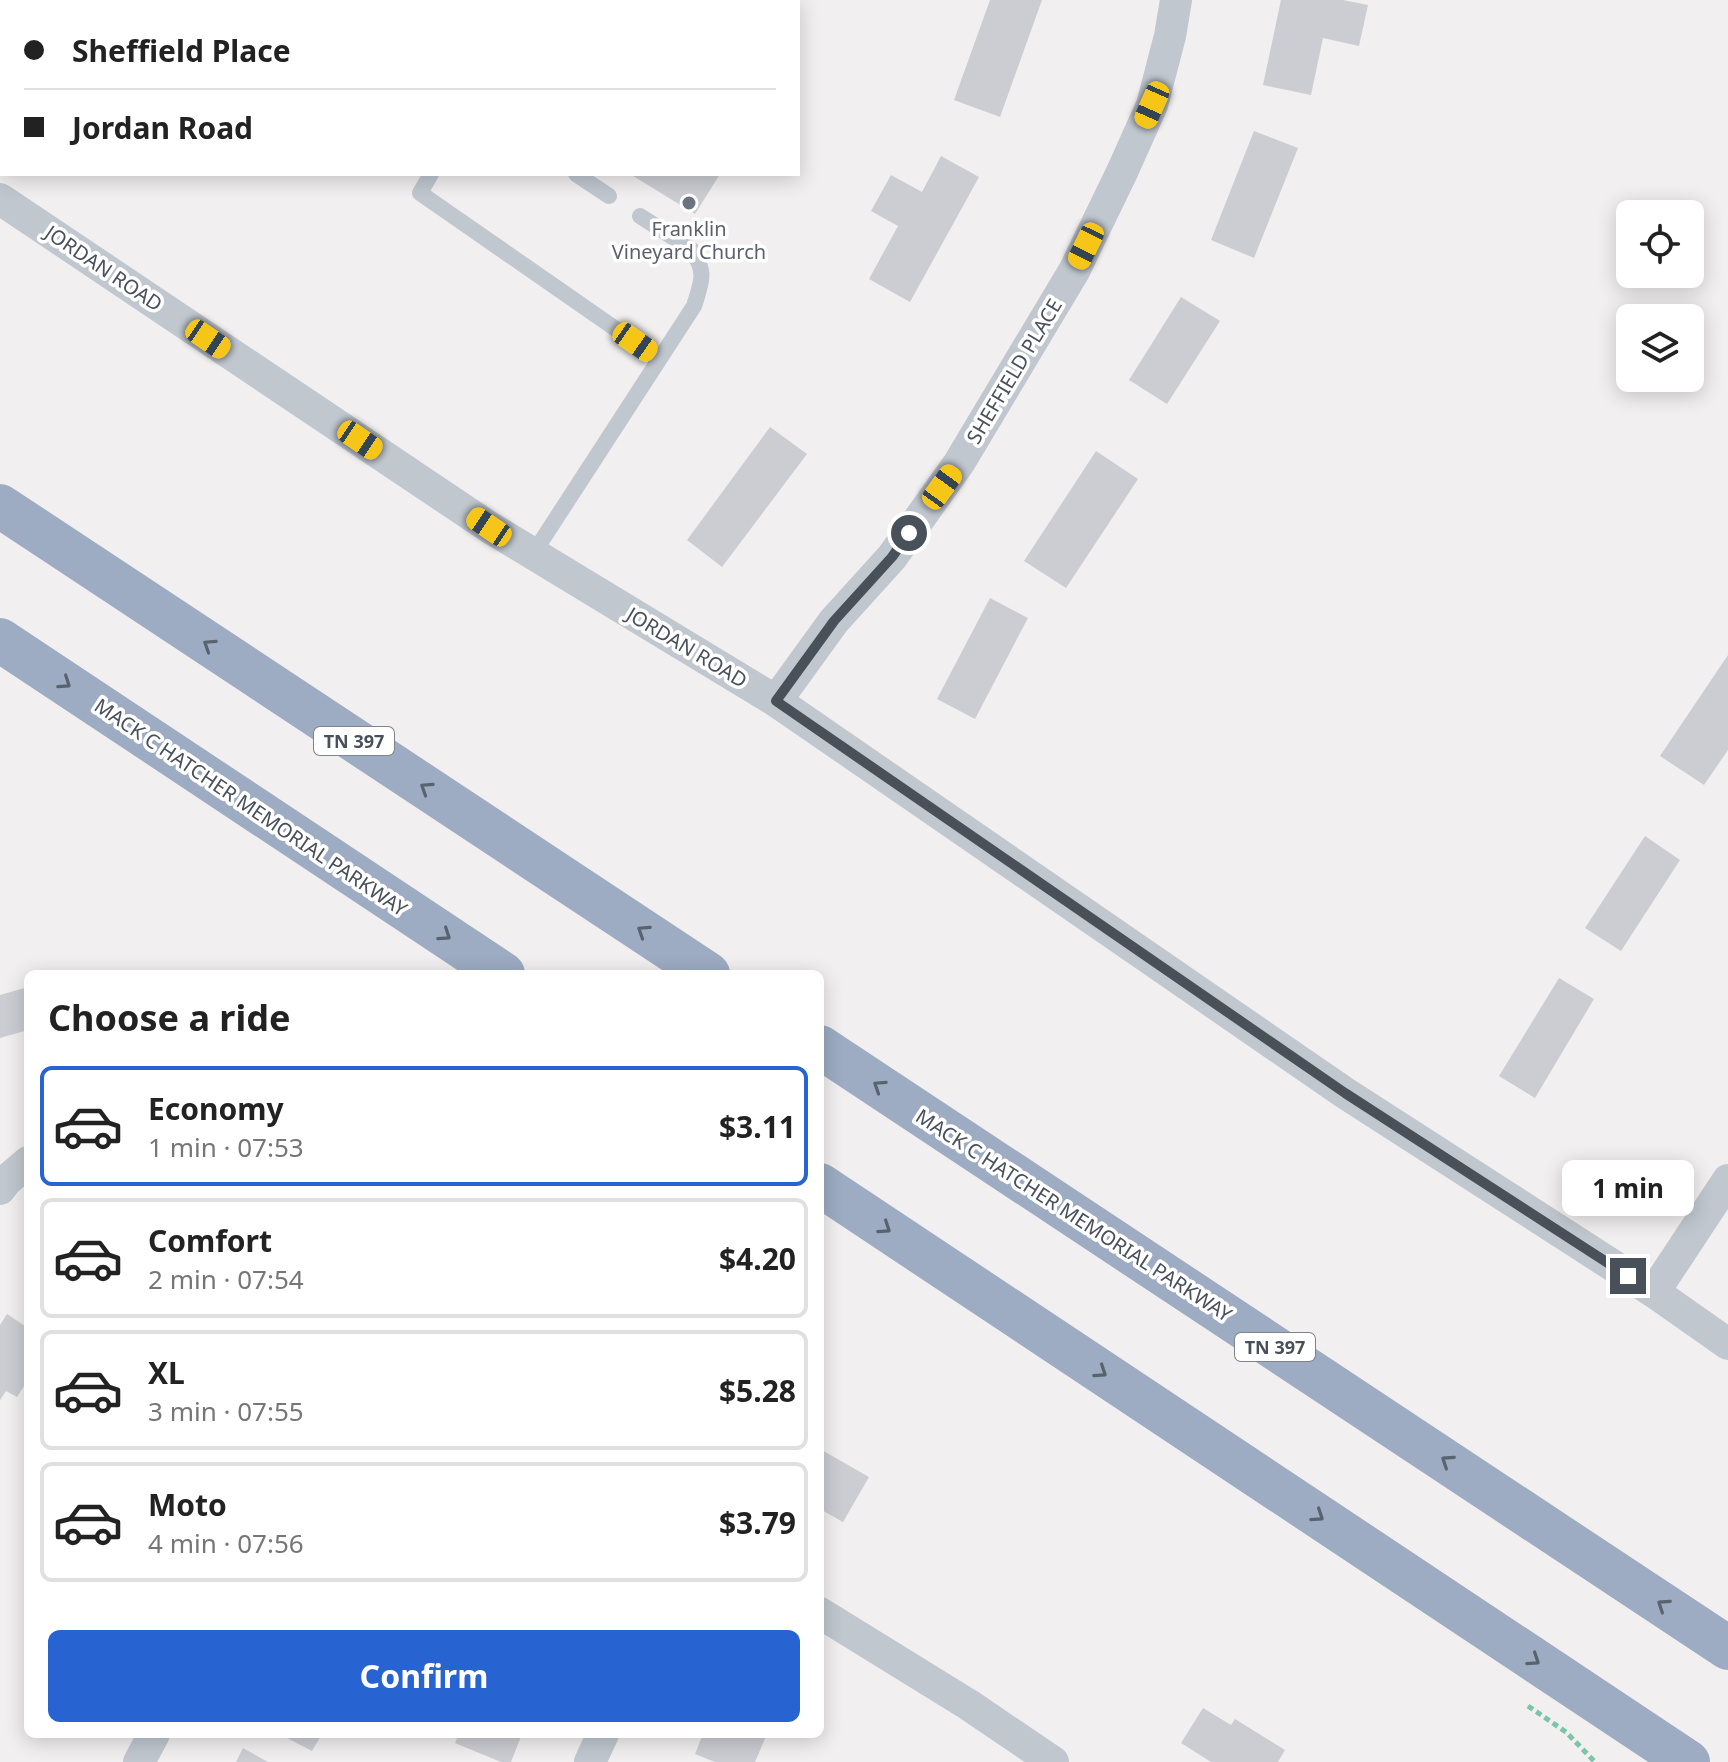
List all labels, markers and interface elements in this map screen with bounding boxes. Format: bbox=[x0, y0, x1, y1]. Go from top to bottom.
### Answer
text: Sheffield Place bbox=[72, 30, 291, 71]
car bbox=[1131, 78, 1173, 132]
text: Jordan Road bbox=[72, 107, 253, 148]
marker: Franklin Vineyard Church bbox=[680, 194, 698, 212]
map controls bbox=[1616, 200, 1704, 392]
button: locate bbox=[1616, 200, 1704, 288]
place label: Franklin Vineyard Church bbox=[612, 215, 766, 265]
street label: JORDAN ROAD bbox=[38, 218, 168, 317]
car bbox=[1065, 219, 1107, 273]
street label: SHEFFIELD PLACE bbox=[960, 294, 1068, 448]
button: layers bbox=[1616, 304, 1704, 392]
car bbox=[181, 316, 235, 362]
car bbox=[608, 318, 662, 366]
car bbox=[333, 417, 387, 463]
car bbox=[918, 461, 966, 513]
car bbox=[462, 504, 516, 550]
route start bbox=[891, 515, 927, 551]
street label: JORDAN ROAD bbox=[620, 599, 752, 694]
one-way arrow bbox=[203, 640, 218, 655]
one-way arrow bbox=[56, 673, 71, 688]
street label: MACK C HATCHER MEMORIAL PARKWAY bbox=[89, 692, 413, 923]
road number: TN 397 bbox=[314, 727, 394, 755]
one-way arrow bbox=[420, 783, 435, 798]
one-way arrow bbox=[436, 926, 450, 941]
one-way arrow bbox=[638, 926, 652, 941]
text: Choose a ride bbox=[48, 993, 290, 1042]
one-way arrow bbox=[873, 1081, 888, 1096]
text: Economy bbox=[148, 1088, 284, 1129]
icon: car bbox=[52, 1090, 124, 1162]
street label: MACK C HATCHER MEMORIAL PARKWAY bbox=[911, 1102, 1238, 1328]
text: $3.11 bbox=[719, 1106, 796, 1147]
text: 1 min · 07:53 bbox=[148, 1129, 304, 1165]
callout: 1 min bbox=[1562, 1160, 1694, 1216]
text: 1 min bbox=[1592, 1170, 1664, 1206]
one-way arrow bbox=[876, 1218, 891, 1233]
text: Comfort bbox=[148, 1220, 272, 1261]
icon: car bbox=[52, 1222, 124, 1294]
text: $4.20 bbox=[719, 1238, 796, 1279]
route end bbox=[1610, 1258, 1646, 1294]
text: 2 min · 07:54 bbox=[148, 1261, 304, 1297]
road number: TN 397 bbox=[1235, 1333, 1315, 1361]
text: XL bbox=[148, 1352, 185, 1393]
icon: car bbox=[52, 1354, 124, 1426]
one-way arrow bbox=[1093, 1362, 1107, 1377]
text: $5.28 bbox=[719, 1370, 796, 1411]
text: 3 min · 07:55 bbox=[148, 1393, 304, 1429]
one-way arrow bbox=[1441, 1456, 1455, 1471]
text: Moto bbox=[148, 1484, 227, 1525]
icon: car bbox=[52, 1486, 124, 1558]
text: $3.79 bbox=[719, 1502, 796, 1543]
one-way arrow bbox=[1309, 1506, 1324, 1521]
text: 4 min · 07:56 bbox=[148, 1525, 304, 1561]
one-way arrow bbox=[1657, 1600, 1672, 1615]
button: Confirm bbox=[48, 1630, 800, 1722]
one-way arrow bbox=[1526, 1650, 1540, 1665]

